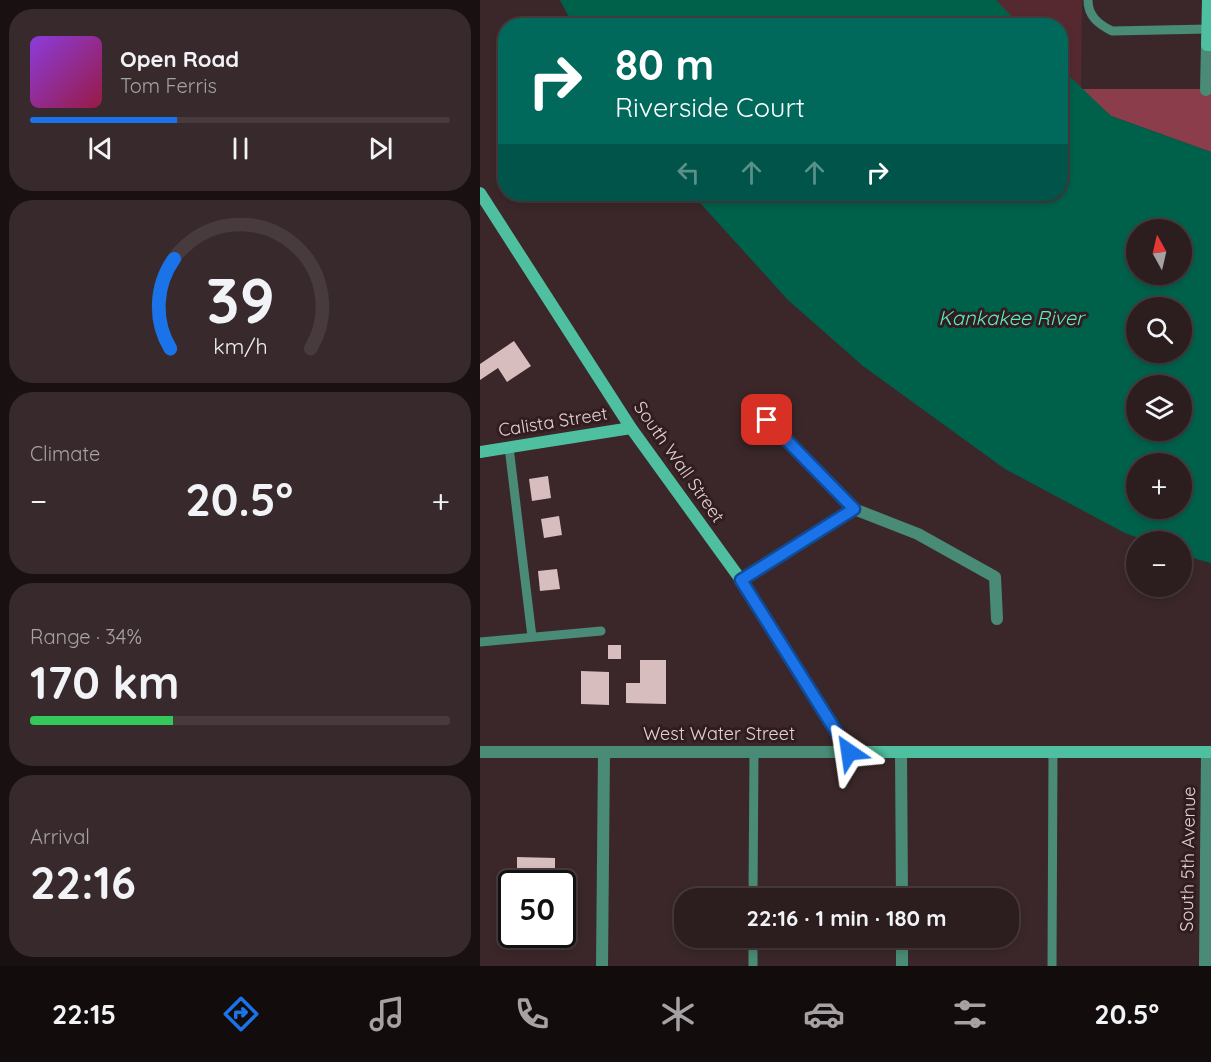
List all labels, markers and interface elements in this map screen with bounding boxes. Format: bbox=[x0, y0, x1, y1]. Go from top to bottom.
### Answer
text: 80 m bbox=[615, 38, 714, 91]
icon: right bbox=[516, 42, 594, 120]
text: Open Road bbox=[120, 45, 239, 73]
text: Tom Ferris bbox=[120, 73, 217, 98]
text: Riverside Court bbox=[615, 90, 805, 124]
icon: previous bbox=[84, 132, 117, 165]
icon: pause bbox=[224, 132, 257, 165]
icon: next bbox=[364, 132, 397, 165]
icon: left bbox=[672, 156, 705, 189]
icon: ahead bbox=[735, 156, 768, 189]
icon: ahead bbox=[798, 156, 831, 189]
icon: right bbox=[861, 156, 894, 189]
north arrow bbox=[1126, 219, 1192, 285]
map controls bbox=[1126, 219, 1192, 597]
text: 39 bbox=[206, 261, 274, 339]
button: search bbox=[1126, 297, 1192, 363]
water label: Kankakee River bbox=[938, 305, 1086, 330]
text: km/h bbox=[213, 333, 267, 359]
button: layers bbox=[1126, 375, 1192, 441]
pin bbox=[741, 394, 792, 445]
street label: South Wall Street bbox=[629, 397, 730, 527]
street label: Calista Street bbox=[497, 402, 609, 441]
icon: arrive bbox=[750, 403, 783, 436]
text: Climate bbox=[30, 441, 100, 466]
button: + bbox=[1126, 453, 1192, 519]
text: 20.5° bbox=[185, 471, 293, 527]
text: − bbox=[30, 480, 47, 521]
text: + bbox=[431, 480, 450, 521]
button: − bbox=[1126, 531, 1192, 597]
text: Range · 34% bbox=[30, 624, 142, 649]
text: 170 km bbox=[30, 654, 180, 710]
position arrow bbox=[817, 720, 881, 784]
street label: West Water Street bbox=[643, 722, 795, 745]
street label: South 5th Avenue bbox=[1175, 786, 1200, 932]
text: Arrival bbox=[30, 824, 90, 849]
text: 22:16 bbox=[30, 854, 136, 910]
speed limit sign: 50 bbox=[498, 870, 576, 948]
text: 22:16 · 1 min · 180 m bbox=[746, 904, 947, 932]
icon: directions bbox=[220, 993, 262, 1035]
icon: music bbox=[366, 993, 408, 1035]
icon: phone bbox=[511, 993, 553, 1035]
icon: climate bbox=[657, 993, 699, 1035]
icon: car bbox=[803, 993, 845, 1035]
icon: filters bbox=[949, 993, 991, 1035]
text: 22:15 bbox=[52, 997, 116, 1031]
text: 20.5° bbox=[1094, 997, 1159, 1031]

